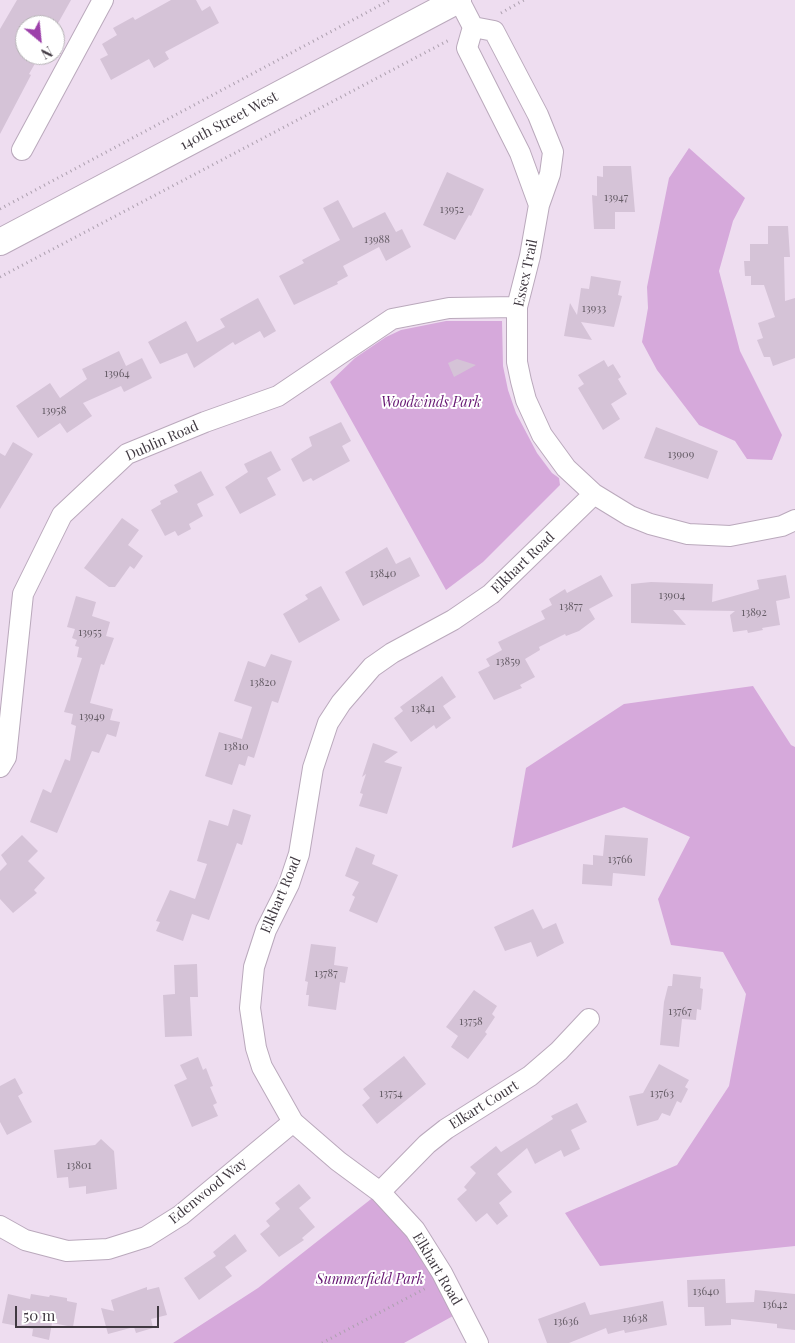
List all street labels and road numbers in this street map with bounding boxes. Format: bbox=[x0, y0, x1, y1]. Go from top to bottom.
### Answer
street label: 140th Street West bbox=[177, 88, 281, 154]
street label: Essex Trail bbox=[511, 238, 541, 308]
street label: Dublin Road bbox=[123, 418, 201, 464]
street label: Elkhart Road bbox=[488, 529, 558, 597]
street label: Elkhart Road bbox=[257, 854, 305, 936]
street label: Elkart Court bbox=[446, 1077, 522, 1133]
street label: Edenwood Way bbox=[166, 1154, 250, 1228]
street label: Elkhart Road bbox=[409, 1230, 465, 1308]

